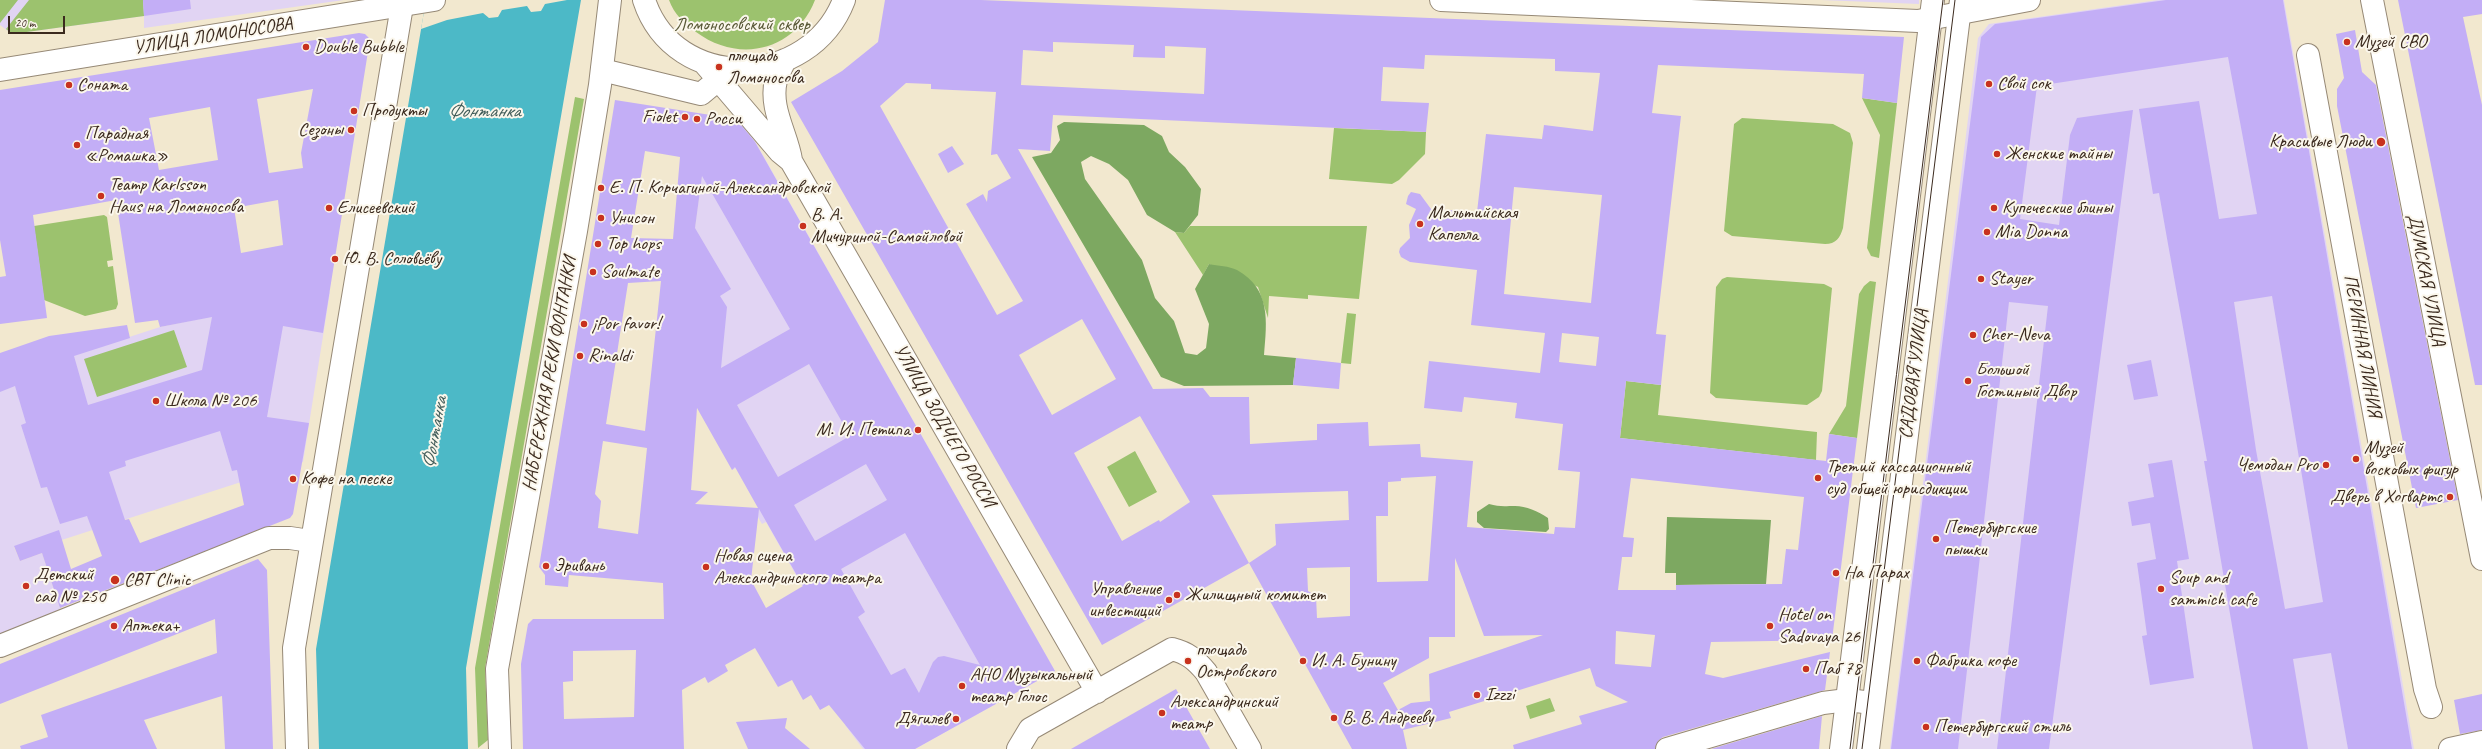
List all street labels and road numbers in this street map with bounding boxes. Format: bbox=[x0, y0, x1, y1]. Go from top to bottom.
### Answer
street label: УЛИЦА ЛОМОНОСОВА bbox=[132, 12, 294, 60]
street label: ДУМСКАЯ УЛИЦА bbox=[2402, 212, 2450, 348]
street label: НАБЕРЕЖНАЯ РЕКИ ФОНТАНКИ bbox=[518, 255, 582, 493]
street label: ПЕРИННАЯ ЛИНИЯ bbox=[2338, 273, 2386, 419]
street label: САДОВАЯ УЛИЦА bbox=[1895, 308, 1933, 440]
street label: УЛИЦА ЗОДЧЕГО РОССИ bbox=[888, 341, 1000, 511]

